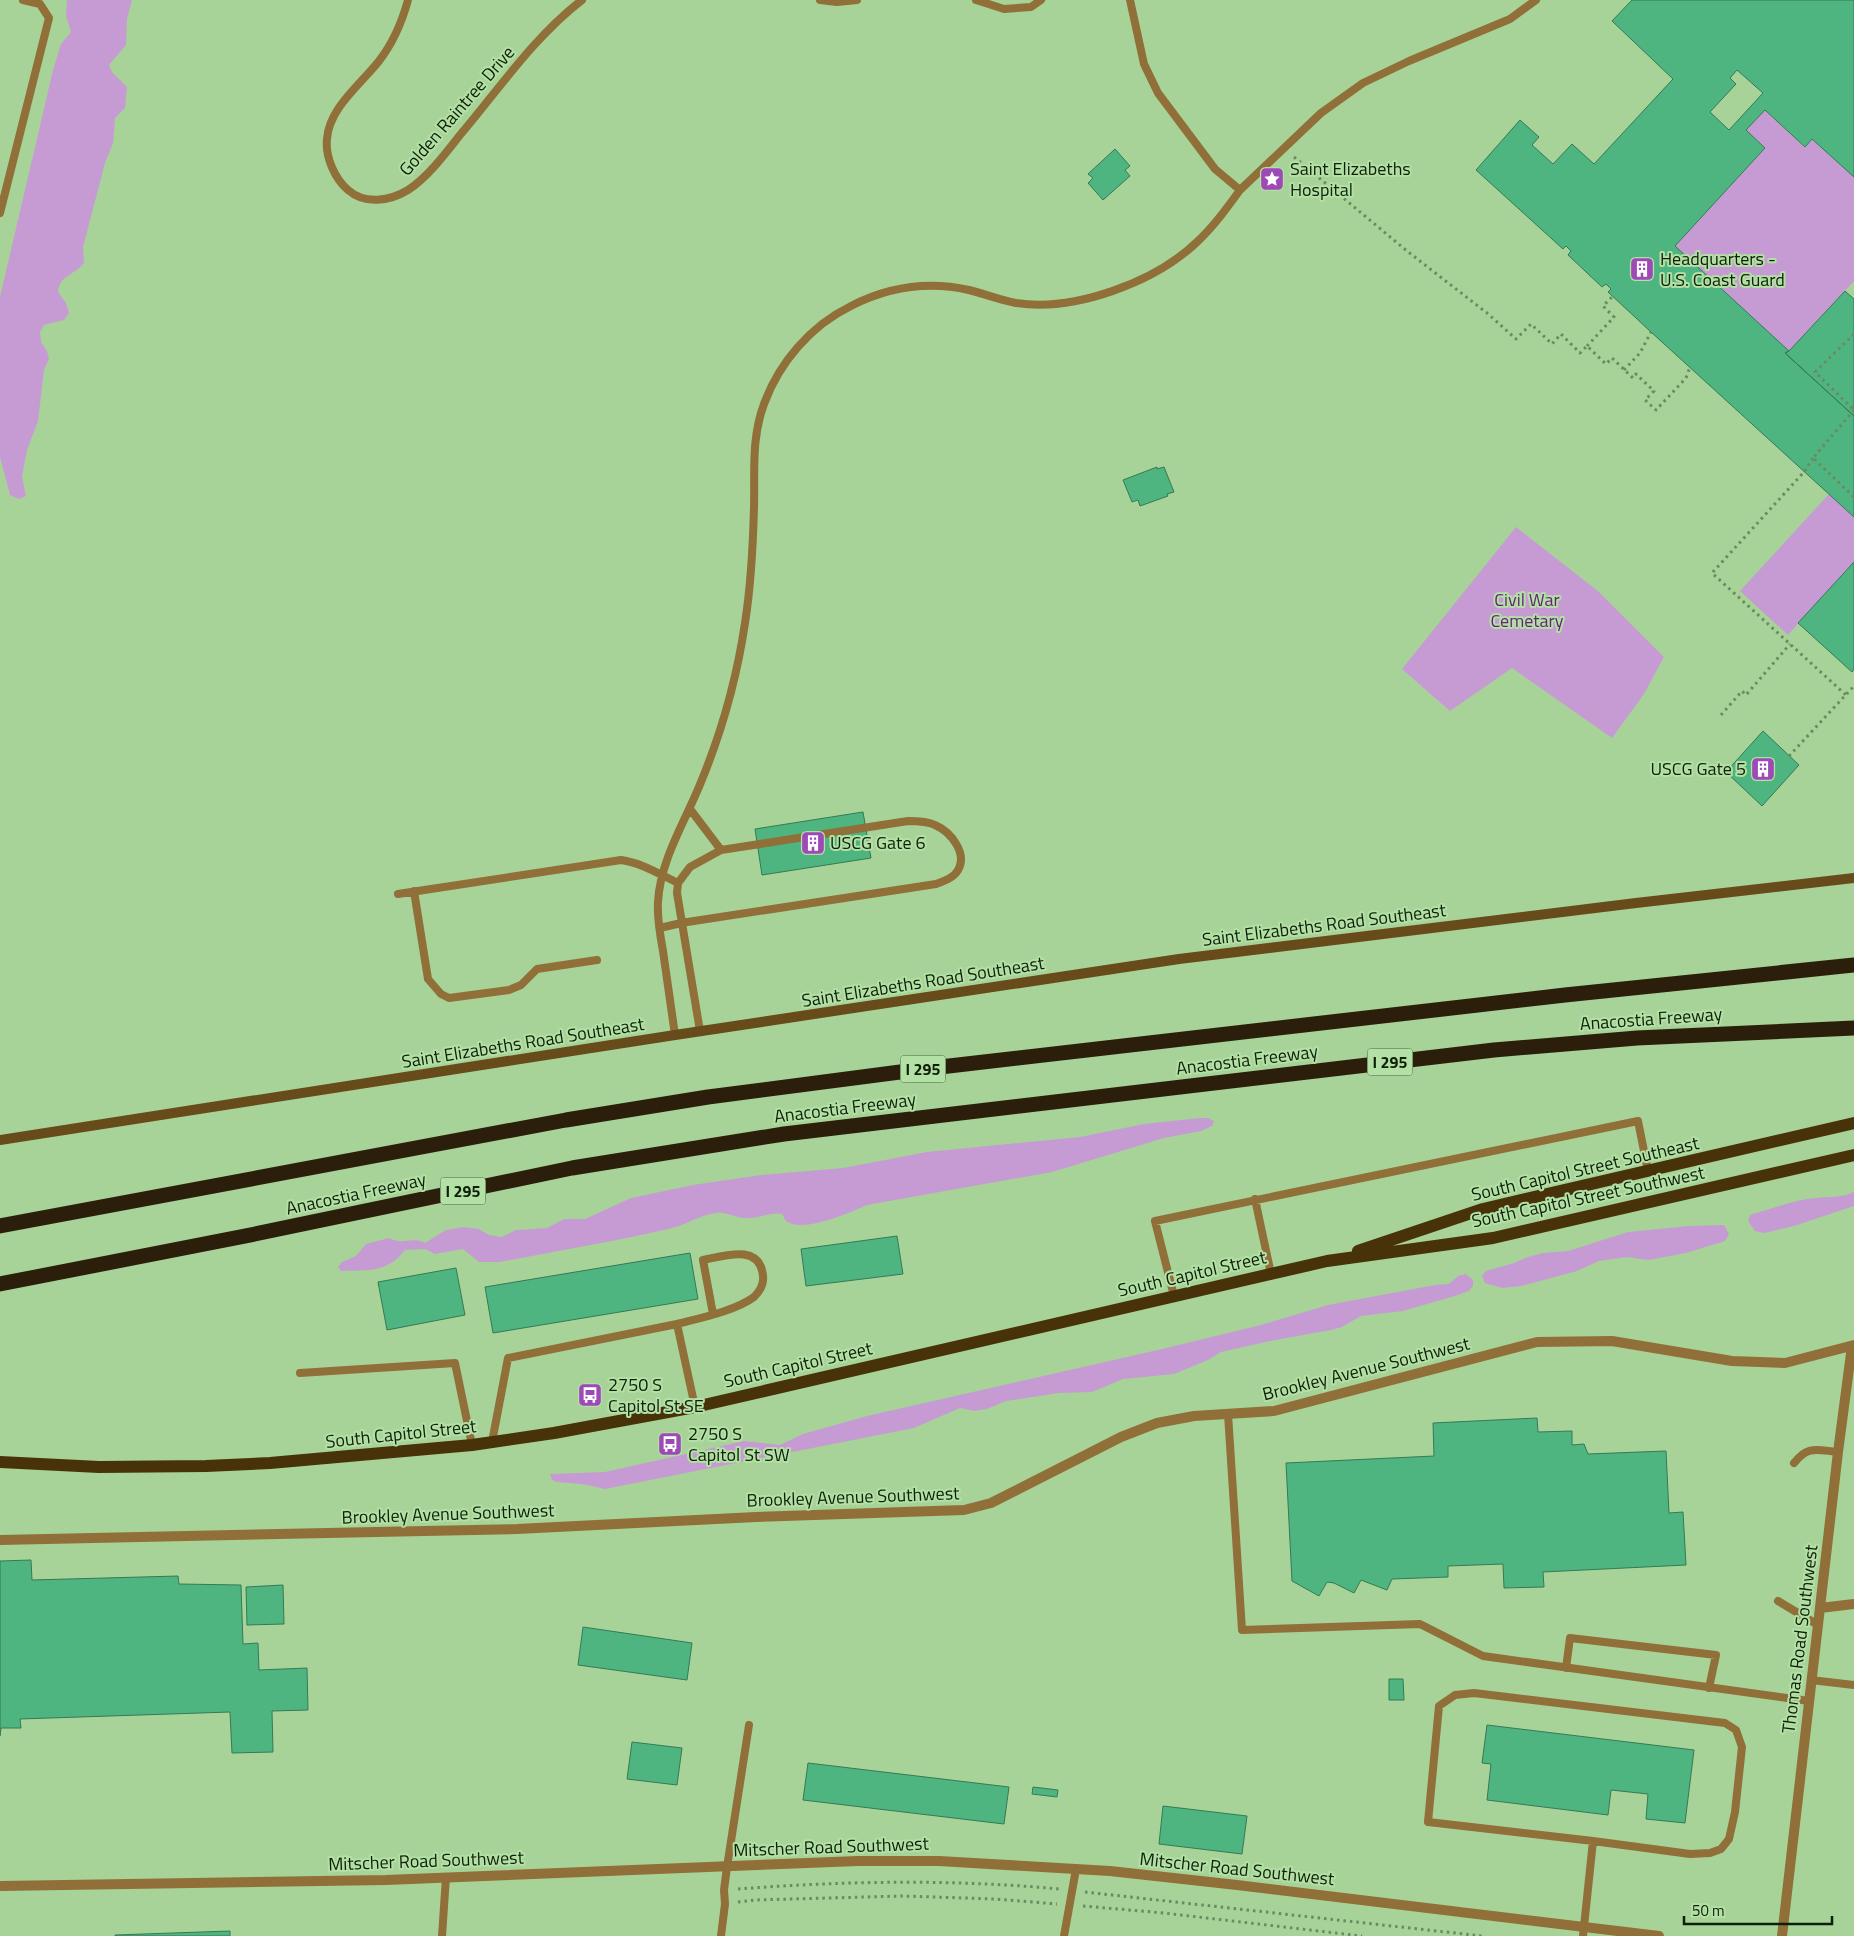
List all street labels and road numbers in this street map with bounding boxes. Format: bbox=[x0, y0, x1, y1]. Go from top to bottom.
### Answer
street label: Golden Raintree Drive bbox=[392, 40, 521, 182]
street label: Saint Elizabeths Road Southeast bbox=[1201, 896, 1448, 953]
street label: Saint Elizabeths Road Southeast bbox=[800, 949, 1047, 1014]
street label: Anacostia Freeway bbox=[1579, 1000, 1723, 1037]
street label: Saint Elizabeths Road Southeast bbox=[400, 1010, 647, 1075]
street label: Anacostia Freeway bbox=[1174, 1037, 1320, 1082]
road number: I 295 bbox=[1368, 1048, 1412, 1076]
road number: I 295 bbox=[900, 1056, 946, 1082]
street label: Anacostia Freeway bbox=[772, 1085, 918, 1130]
street label: South Capitol Street Southeast bbox=[1468, 1129, 1702, 1208]
street label: South Capitol Street Southwest bbox=[1469, 1158, 1707, 1234]
street label: Anacostia Freeway bbox=[283, 1165, 429, 1222]
road number: I 295 bbox=[440, 1178, 486, 1204]
street label: South Capitol Street bbox=[1115, 1243, 1269, 1304]
street label: Brookley Avenue Southwest bbox=[1259, 1330, 1473, 1407]
street label: South Capitol Street bbox=[721, 1334, 875, 1395]
street label: South Capitol Street bbox=[324, 1412, 478, 1455]
street label: Brookley Avenue Southwest bbox=[746, 1479, 961, 1514]
street label: Brookley Avenue Southwest bbox=[341, 1496, 556, 1531]
street label: Thomas Road Southwest bbox=[1775, 1542, 1825, 1735]
street label: Mitscher Road Southwest bbox=[733, 1830, 930, 1863]
street label: Mitscher Road Southwest bbox=[328, 1844, 525, 1877]
street label: Mitscher Road Southwest bbox=[1138, 1845, 1336, 1892]

